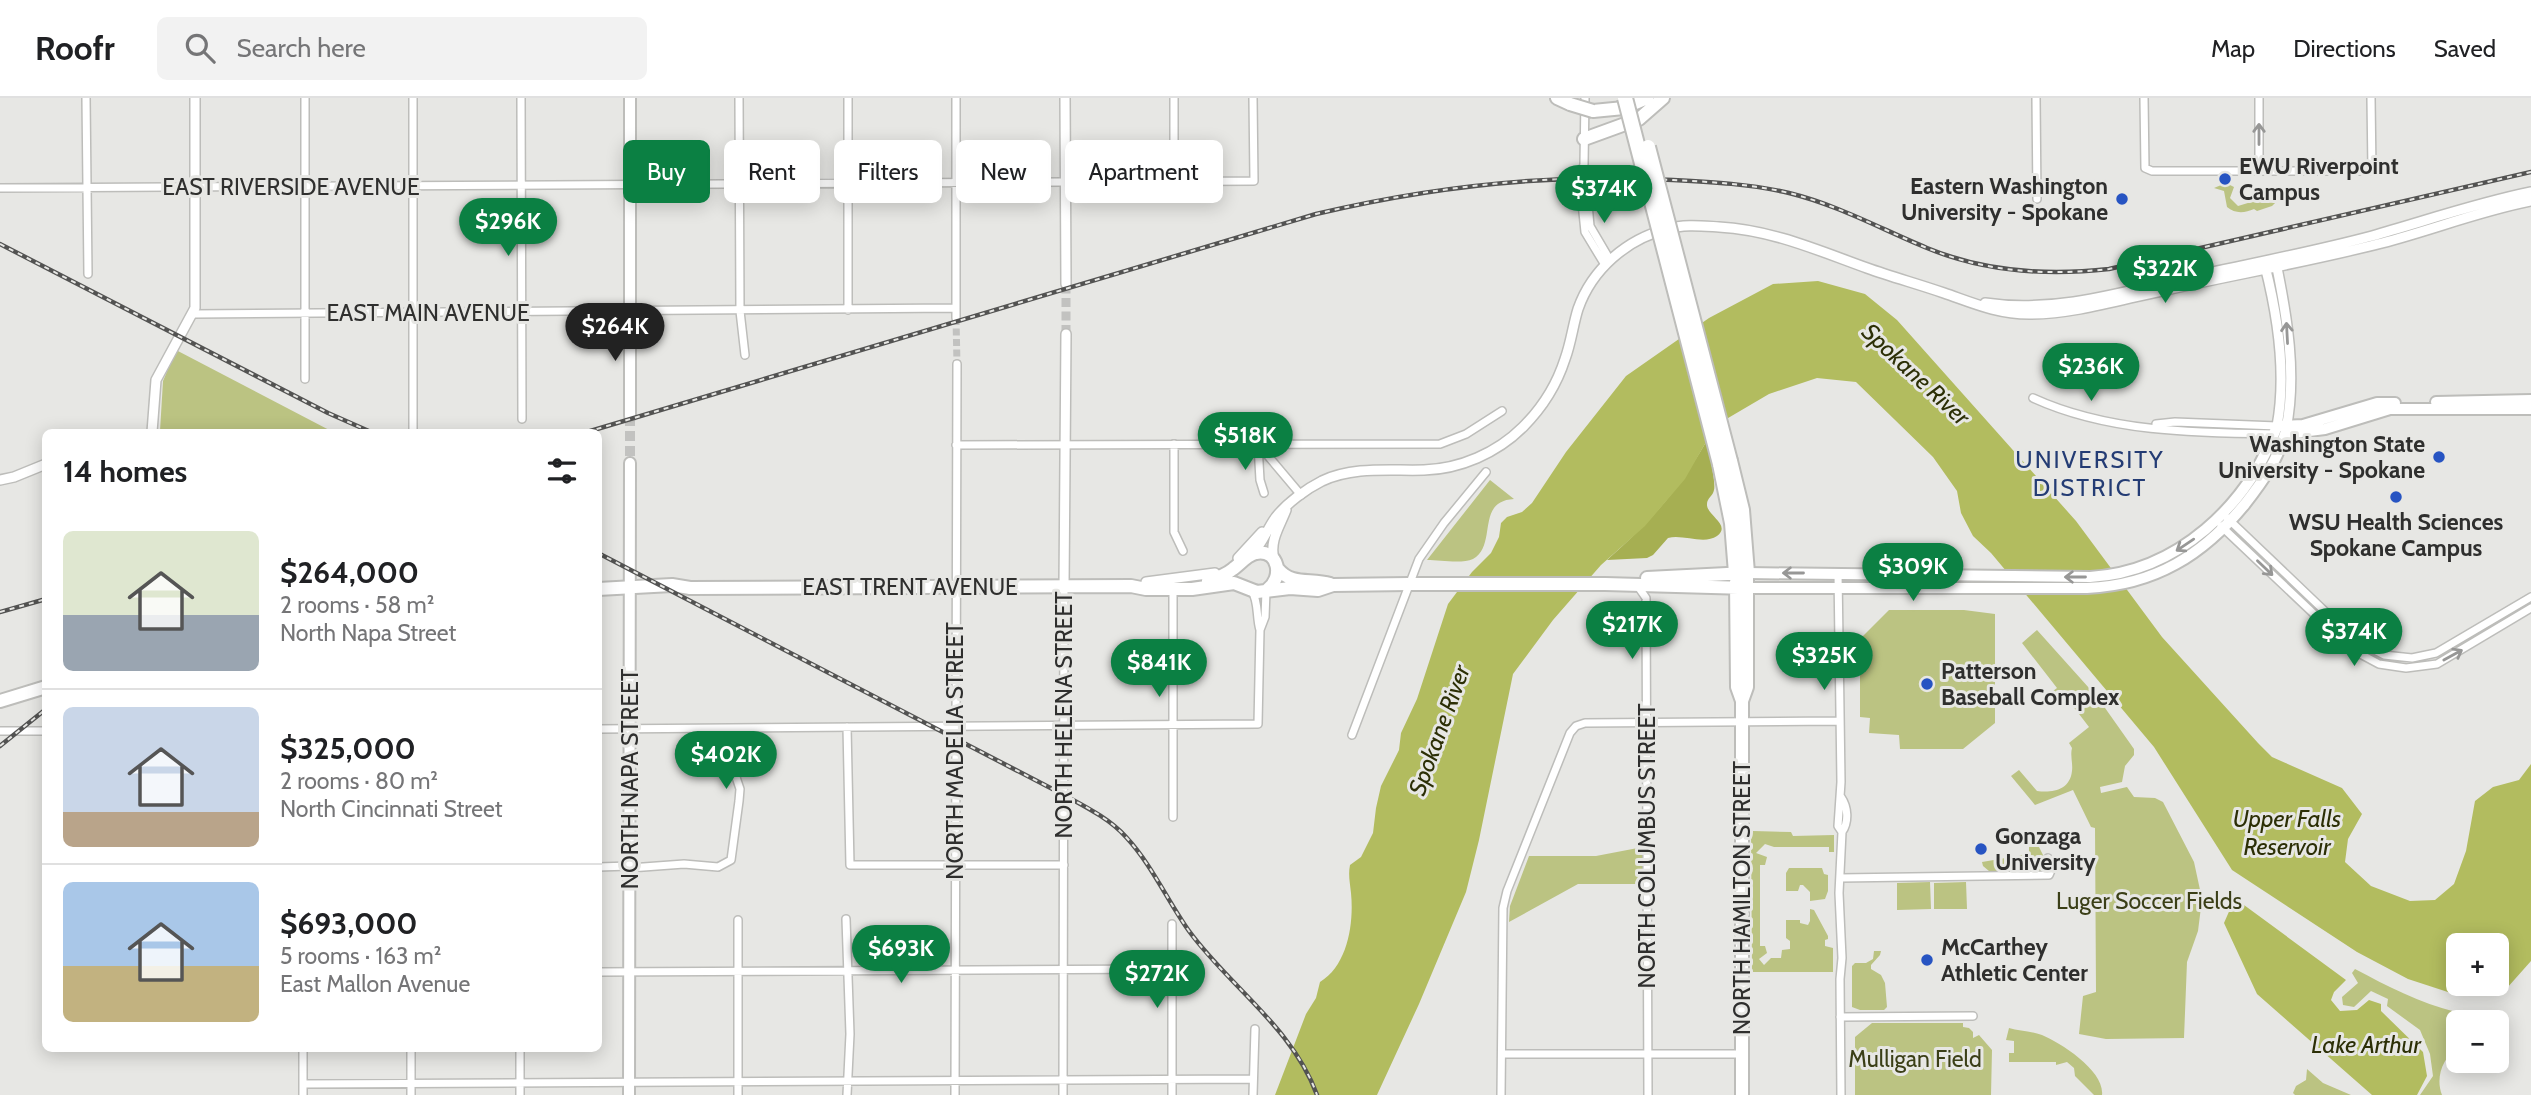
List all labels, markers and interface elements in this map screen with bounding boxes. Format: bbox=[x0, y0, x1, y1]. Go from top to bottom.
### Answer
search box bbox=[157, 17, 647, 80]
text: Roofr bbox=[35, 28, 115, 68]
icon: search bbox=[181, 29, 219, 67]
text: Search here bbox=[237, 32, 366, 64]
text: Map bbox=[2211, 34, 2255, 63]
text: Directions bbox=[2293, 34, 2396, 63]
text: Saved bbox=[2434, 34, 2496, 63]
one-way arrow bbox=[2252, 123, 2266, 146]
chip: Buy bbox=[623, 140, 710, 203]
chip: Rent bbox=[724, 140, 820, 203]
chip: Filters bbox=[834, 140, 942, 203]
chip: New bbox=[956, 140, 1051, 203]
chip: Apartment bbox=[1065, 140, 1223, 203]
place label: EWU Riverpoint Campus bbox=[2239, 152, 2399, 206]
pin: $374K bbox=[1555, 166, 1653, 225]
marker: EWU Riverpoint Campus bbox=[2217, 171, 2233, 187]
place label: Eastern Washington University - Spokane bbox=[1901, 172, 2108, 226]
street label: EAST RIVERSIDE AVENUE bbox=[162, 173, 420, 201]
text: $374K bbox=[1571, 174, 1637, 202]
marker: Eastern Washington University - Spokane bbox=[2114, 191, 2130, 207]
pin: $296K bbox=[459, 198, 557, 258]
text: $296K bbox=[475, 207, 541, 235]
pin: $322K bbox=[2116, 246, 2214, 305]
text: $322K bbox=[2133, 254, 2197, 282]
street label: EAST MAIN AVENUE bbox=[326, 299, 530, 327]
pin: $264K bbox=[566, 303, 664, 363]
text: $264K bbox=[581, 312, 649, 340]
water label: Spokane River bbox=[1856, 317, 1977, 432]
one-way arrow bbox=[2281, 322, 2294, 345]
pin: $236K bbox=[2042, 344, 2140, 403]
text: $236K bbox=[2058, 352, 2124, 380]
pin: $518K bbox=[1196, 412, 1294, 472]
text: $518K bbox=[1214, 421, 1276, 449]
place label: Washington State University - Spokane bbox=[2218, 430, 2425, 484]
district label: UNIVERSITY DISTRICT bbox=[2015, 445, 2165, 502]
marker: Washington State University - Spokane bbox=[2431, 449, 2447, 465]
icon: filters bbox=[543, 452, 581, 490]
text: 14 homes bbox=[63, 453, 187, 490]
marker: WSU Health Sciences Spokane Campus bbox=[2388, 489, 2404, 505]
place label: WSU Health Sciences Spokane Campus bbox=[2289, 508, 2503, 562]
one-way arrow bbox=[2176, 539, 2196, 553]
pin: $309K bbox=[1864, 544, 1962, 603]
text: $309K bbox=[1878, 552, 1948, 580]
text: $264,000 bbox=[280, 554, 419, 591]
icon: home bbox=[119, 559, 203, 643]
one-way arrow bbox=[2256, 559, 2273, 576]
one-way arrow bbox=[1781, 566, 1804, 580]
one-way arrow bbox=[2064, 570, 2087, 584]
street label: EAST TRENT AVENUE bbox=[802, 573, 1018, 601]
text: 2 rooms · 58 m² bbox=[280, 591, 434, 619]
street label: NORTH HELENA STREET bbox=[1050, 591, 1078, 839]
pin: $217K bbox=[1583, 602, 1681, 661]
pin: $374K bbox=[2305, 608, 2403, 668]
text: $217K bbox=[1602, 610, 1662, 638]
text: $374K bbox=[2321, 617, 2387, 645]
text: North Napa Street bbox=[280, 619, 456, 647]
street label: NORTH MADELIA STREET bbox=[941, 622, 969, 880]
pin: $325K bbox=[1775, 632, 1873, 692]
pin: $841K bbox=[1110, 640, 1208, 699]
text: $325K bbox=[1792, 641, 1856, 669]
text: $841K bbox=[1127, 648, 1191, 676]
one-way arrow bbox=[2443, 648, 2463, 662]
place label: Patterson Baseball Complex bbox=[1941, 657, 2120, 711]
water label: Spokane River bbox=[1402, 659, 1477, 799]
street label: NORTH NAPA STREET bbox=[616, 669, 644, 889]
marker: Patterson Baseball Complex bbox=[1919, 676, 1935, 692]
street label: NORTH COLUMBUS STREET bbox=[1633, 703, 1661, 989]
text: $325,000 bbox=[280, 730, 416, 767]
pin: $402K bbox=[677, 732, 775, 791]
icon: home bbox=[119, 735, 203, 819]
text: $402K bbox=[691, 740, 761, 768]
street label: NORTH HAMILTON STREET bbox=[1728, 761, 1756, 1035]
text: 2 rooms · 80 m² bbox=[280, 767, 438, 795]
text: North Cincinnati Street bbox=[280, 795, 503, 823]
water label: Upper Falls Reservoir bbox=[2233, 804, 2341, 861]
place label: Gonzaga University bbox=[1995, 822, 2096, 876]
marker: Gonzaga University bbox=[1973, 841, 1989, 857]
park label: Luger Soccer Fields bbox=[2056, 887, 2242, 915]
text: $693,000 bbox=[280, 905, 418, 942]
icon: home bbox=[119, 910, 203, 994]
pin: $693K bbox=[852, 926, 950, 985]
place label: McCarthey Athletic Center bbox=[1941, 933, 2088, 987]
map controls bbox=[2446, 933, 2509, 1073]
button: + bbox=[2446, 933, 2509, 996]
text: $693K bbox=[868, 934, 934, 962]
text: 5 rooms · 163 m² bbox=[280, 942, 441, 970]
pin: $272K bbox=[1108, 950, 1206, 1010]
marker: McCarthey Athletic Center bbox=[1919, 952, 1935, 968]
text: $272K bbox=[1125, 959, 1189, 987]
text: East Mallon Avenue bbox=[280, 970, 470, 998]
button: − bbox=[2446, 1010, 2509, 1073]
water label: Lake Arthur bbox=[2311, 1030, 2422, 1059]
park label: Mulligan Field bbox=[1848, 1045, 1982, 1073]

